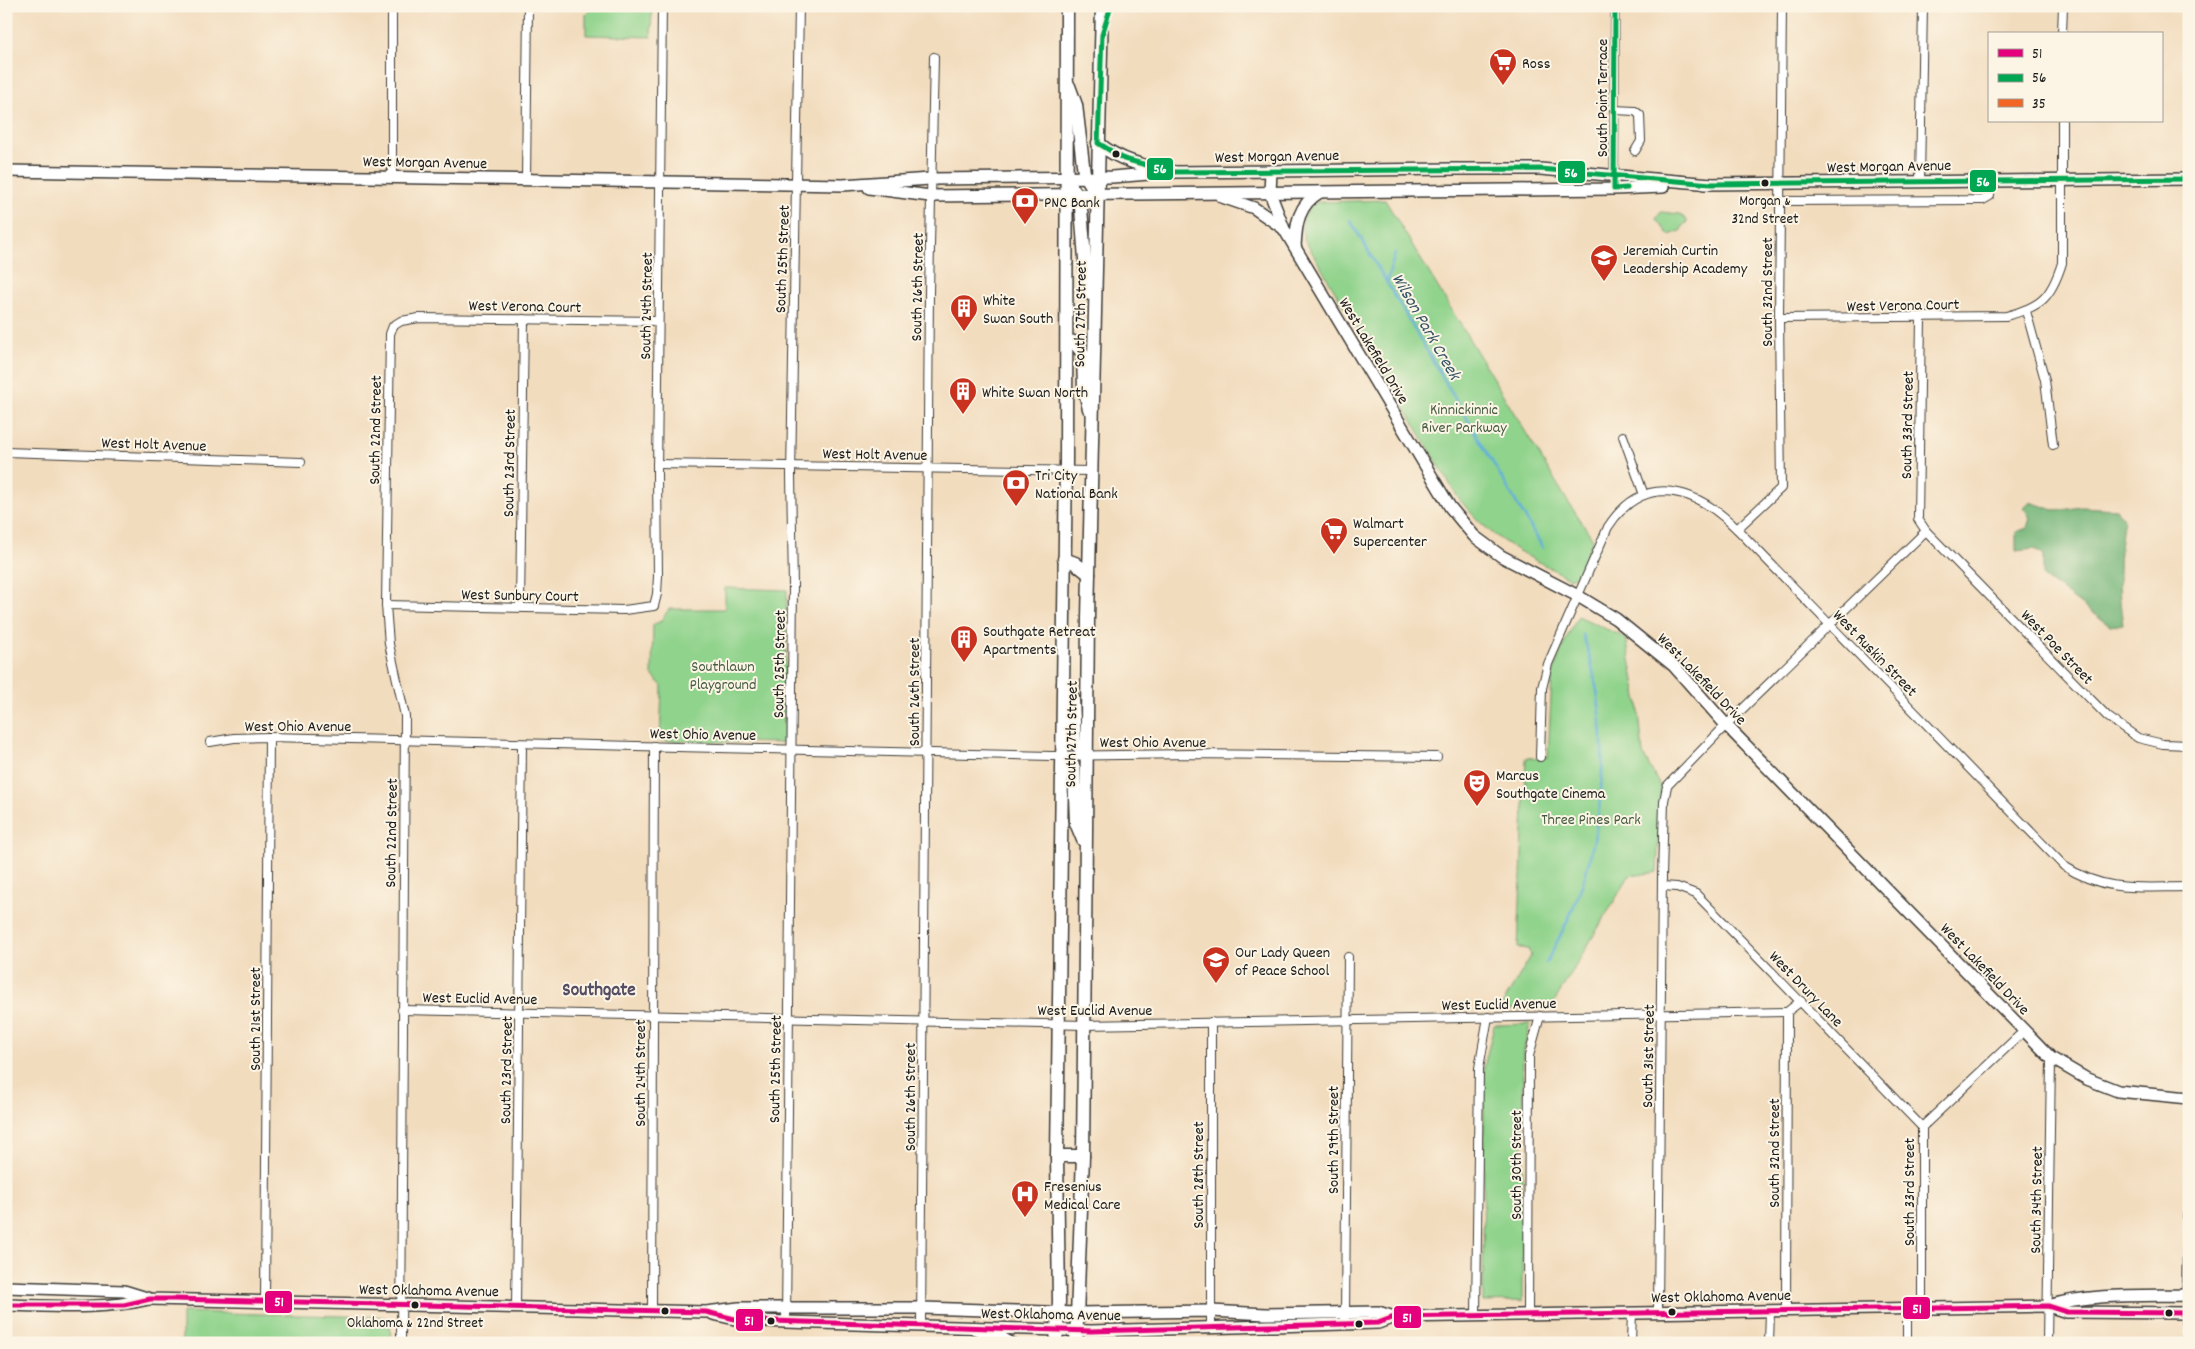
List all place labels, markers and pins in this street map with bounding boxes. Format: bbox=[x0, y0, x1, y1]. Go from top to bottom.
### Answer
supermarket icon: Ross bbox=[1488, 47, 1518, 86]
place label: Ross bbox=[1522, 53, 1551, 76]
unlabelled marker bbox=[1111, 149, 1121, 159]
marker: Morgan & 32nd Street bbox=[1760, 178, 1770, 188]
bank icon: PNC Bank bbox=[1010, 186, 1040, 225]
place label: Morgan & 32nd Street bbox=[1731, 191, 1799, 231]
place label: PNC Bank bbox=[1044, 192, 1100, 215]
place label: Jeremiah Curtin Leadership Academy bbox=[1623, 240, 1748, 281]
school or university icon: Jeremiah Curtin Leadership Academy bbox=[1589, 243, 1619, 282]
place label: White Swan South bbox=[983, 290, 1053, 331]
building icon: White Swan South bbox=[949, 293, 979, 332]
building icon: White Swan North bbox=[948, 376, 978, 415]
place label: White Swan North bbox=[982, 382, 1088, 405]
place label: Tri City National Bank bbox=[1035, 465, 1118, 506]
bank icon: Tri City National Bank bbox=[1001, 468, 1031, 507]
place label: Walmart Supercenter bbox=[1353, 513, 1427, 554]
supermarket icon: Walmart Supercenter bbox=[1319, 516, 1349, 555]
place label: Southgate Retreat Apartments bbox=[983, 621, 1096, 662]
building icon: Southgate Retreat Apartments bbox=[949, 624, 979, 663]
place label: Marcus Southgate Cinema bbox=[1496, 765, 1606, 806]
theatre icon: Marcus Southgate Cinema bbox=[1462, 768, 1492, 807]
place label: Our Lady Queen of Peace School bbox=[1235, 942, 1330, 983]
school or university icon: Our Lady Queen of Peace School bbox=[1201, 945, 1231, 984]
place label: Fresenius Medical Care bbox=[1044, 1176, 1121, 1217]
hospital icon: Fresenius Medical Care bbox=[1010, 1179, 1040, 1218]
marker: Oklahoma & 22nd Street bbox=[410, 1300, 420, 1310]
unlabelled marker bbox=[660, 1306, 670, 1316]
unlabelled marker bbox=[1667, 1307, 1677, 1317]
unlabelled marker bbox=[2164, 1308, 2174, 1318]
place label: Oklahoma & 22nd Street bbox=[347, 1313, 484, 1335]
unlabelled marker bbox=[766, 1316, 776, 1326]
unlabelled marker bbox=[1354, 1319, 1364, 1329]

